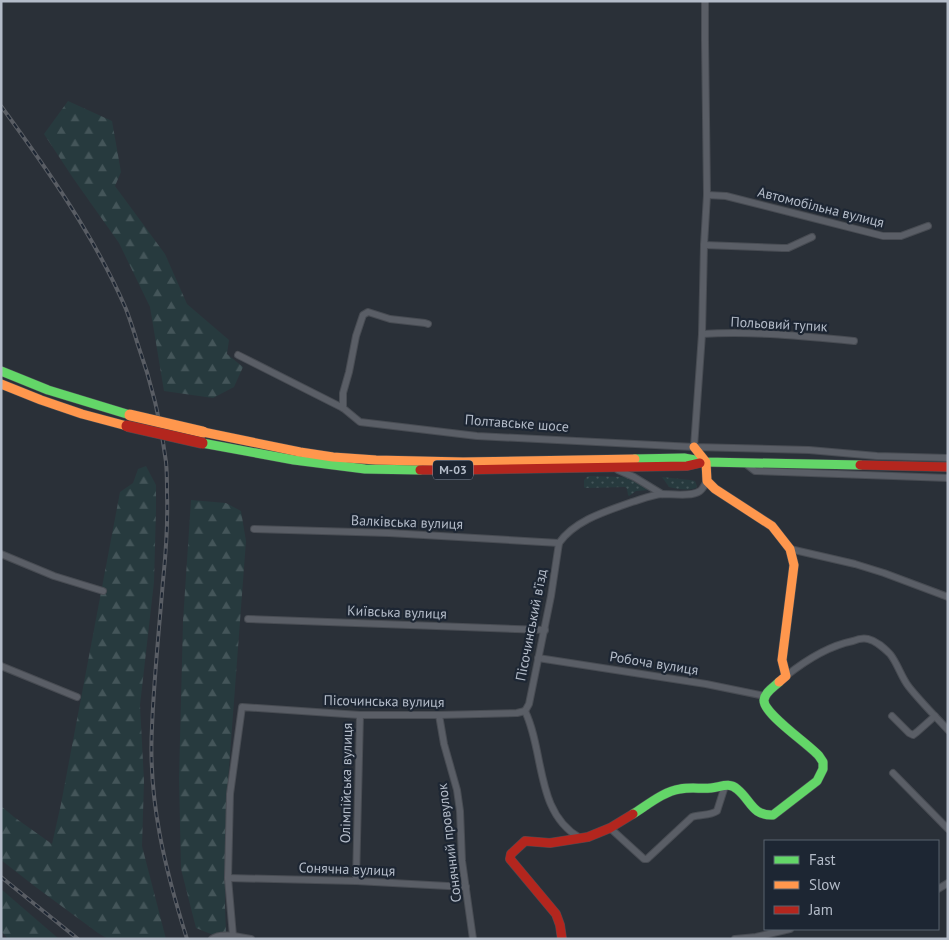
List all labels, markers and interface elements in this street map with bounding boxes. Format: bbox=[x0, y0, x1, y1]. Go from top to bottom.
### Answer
street label: Автомобільна вулиця bbox=[756, 183, 886, 231]
street label: Польовий тупик bbox=[730, 312, 828, 336]
street label: Полтавське шосе bbox=[464, 410, 570, 436]
road number: М-03 bbox=[433, 460, 473, 480]
street label: Валківська вулиця bbox=[351, 511, 463, 533]
street label: Пісочинський в’їзд bbox=[511, 567, 551, 683]
street label: Київська вулиця bbox=[347, 601, 447, 623]
street label: Робоча вулиця bbox=[608, 647, 700, 679]
street label: Пісочинська вулиця bbox=[323, 691, 445, 711]
street label: Олімпійська вулиця bbox=[336, 723, 356, 843]
street label: Сонячний провулок bbox=[433, 782, 465, 904]
legend bbox=[764, 840, 939, 930]
text: Fast bbox=[809, 850, 836, 869]
street label: Сонячна вулиця bbox=[298, 858, 396, 880]
text: Slow bbox=[809, 875, 840, 894]
text: Jam bbox=[808, 900, 833, 919]

